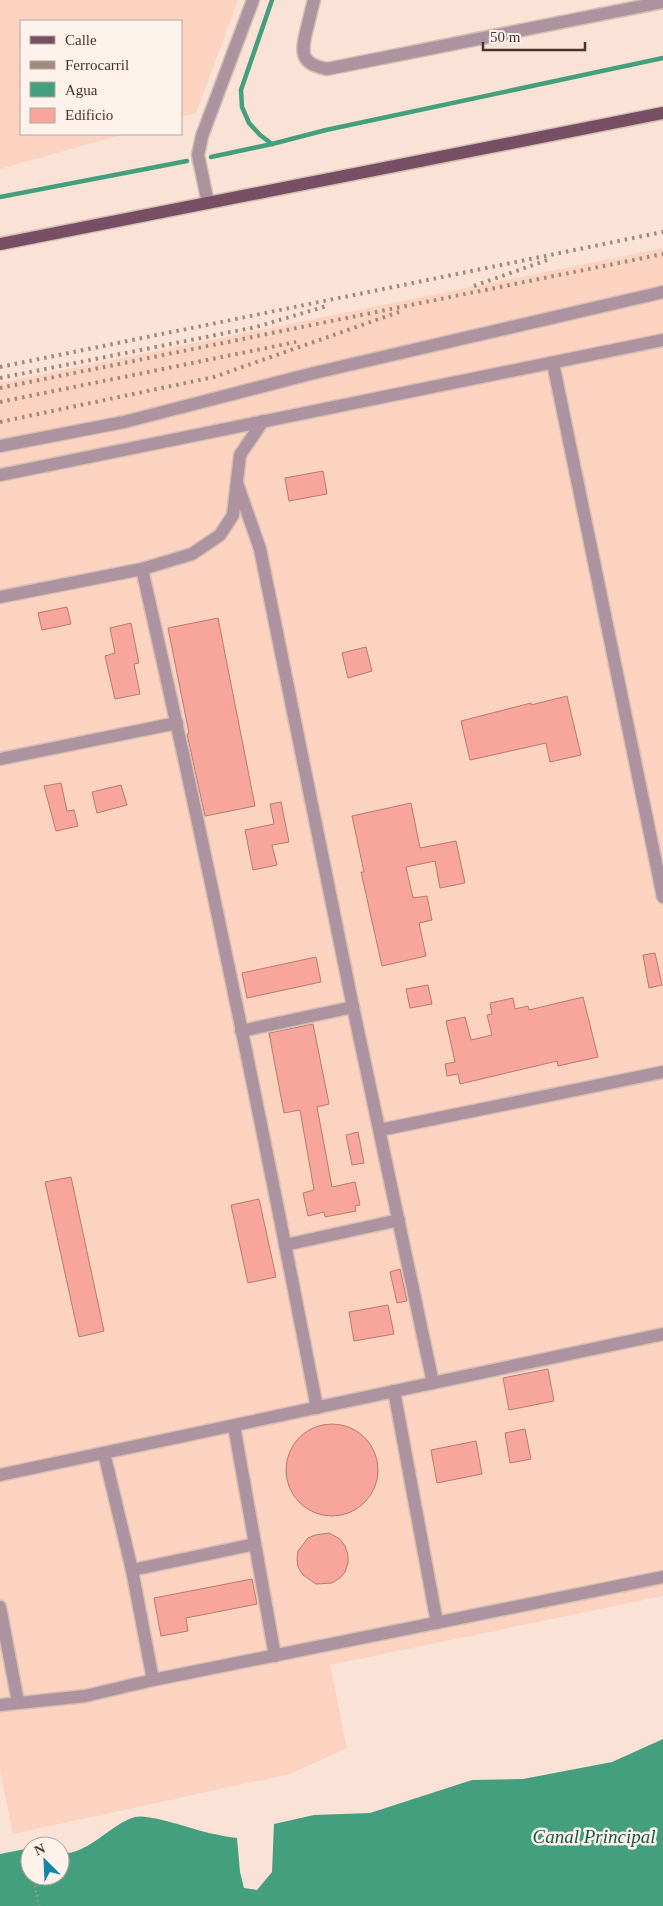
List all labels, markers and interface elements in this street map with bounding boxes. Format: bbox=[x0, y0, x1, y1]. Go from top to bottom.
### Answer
legend bbox=[20, 20, 182, 135]
scale bar bbox=[483, 20, 586, 52]
text: 50 m bbox=[490, 29, 521, 45]
text: Calle bbox=[65, 32, 97, 48]
text: Ferrocarril bbox=[65, 57, 129, 73]
text: Agua bbox=[65, 82, 98, 98]
text: Edificio bbox=[65, 107, 113, 123]
water label: Canal Principal bbox=[533, 1826, 655, 1847]
north arrow bbox=[20, 1836, 70, 1886]
text: N bbox=[32, 1841, 48, 1858]

